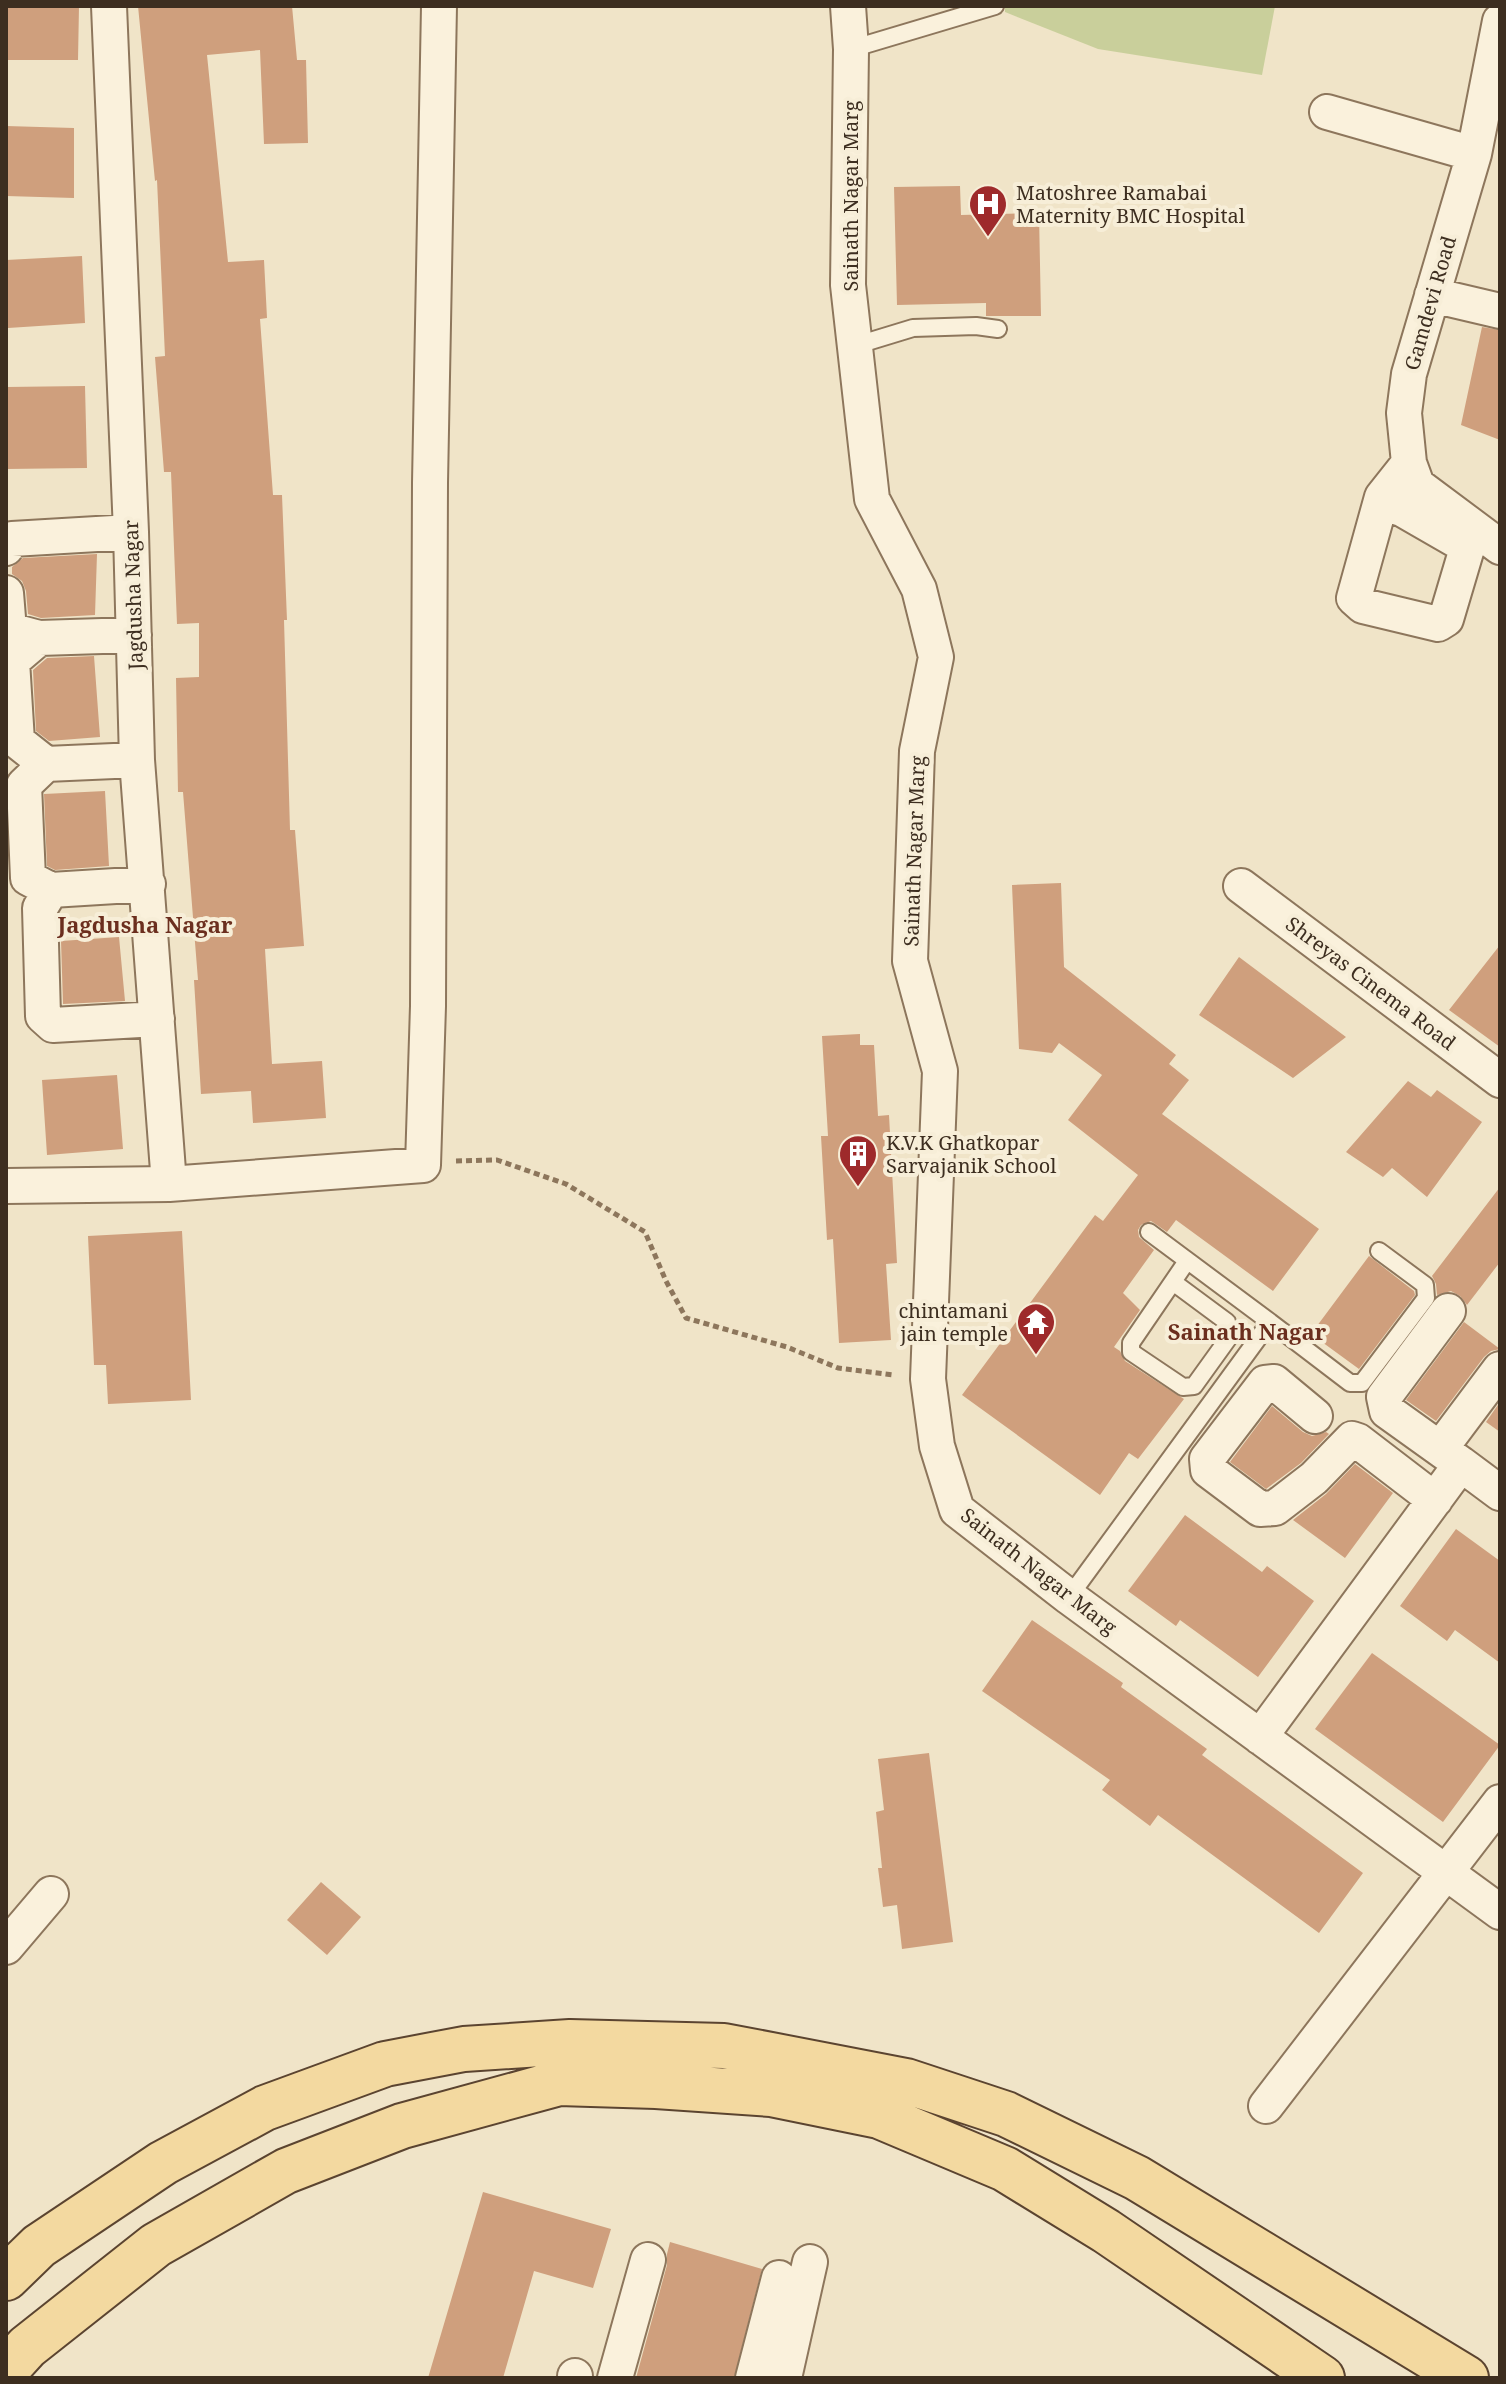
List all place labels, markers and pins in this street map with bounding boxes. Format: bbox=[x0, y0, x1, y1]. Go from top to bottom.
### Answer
place label: Matoshree Ramabai Maternity BMC Hospital bbox=[1016, 179, 1245, 229]
hospital icon: Matoshree Ramabai Maternity BMC Hospital bbox=[967, 183, 1009, 238]
place label: K.V.K Ghatkopar Sarvajanik School bbox=[886, 1129, 1057, 1179]
building icon: K.V.K Ghatkopar Sarvajanik School bbox=[837, 1133, 879, 1188]
place label: chintamani jain temple bbox=[898, 1297, 1009, 1347]
temple icon: chintamani jain temple bbox=[1015, 1301, 1057, 1356]

